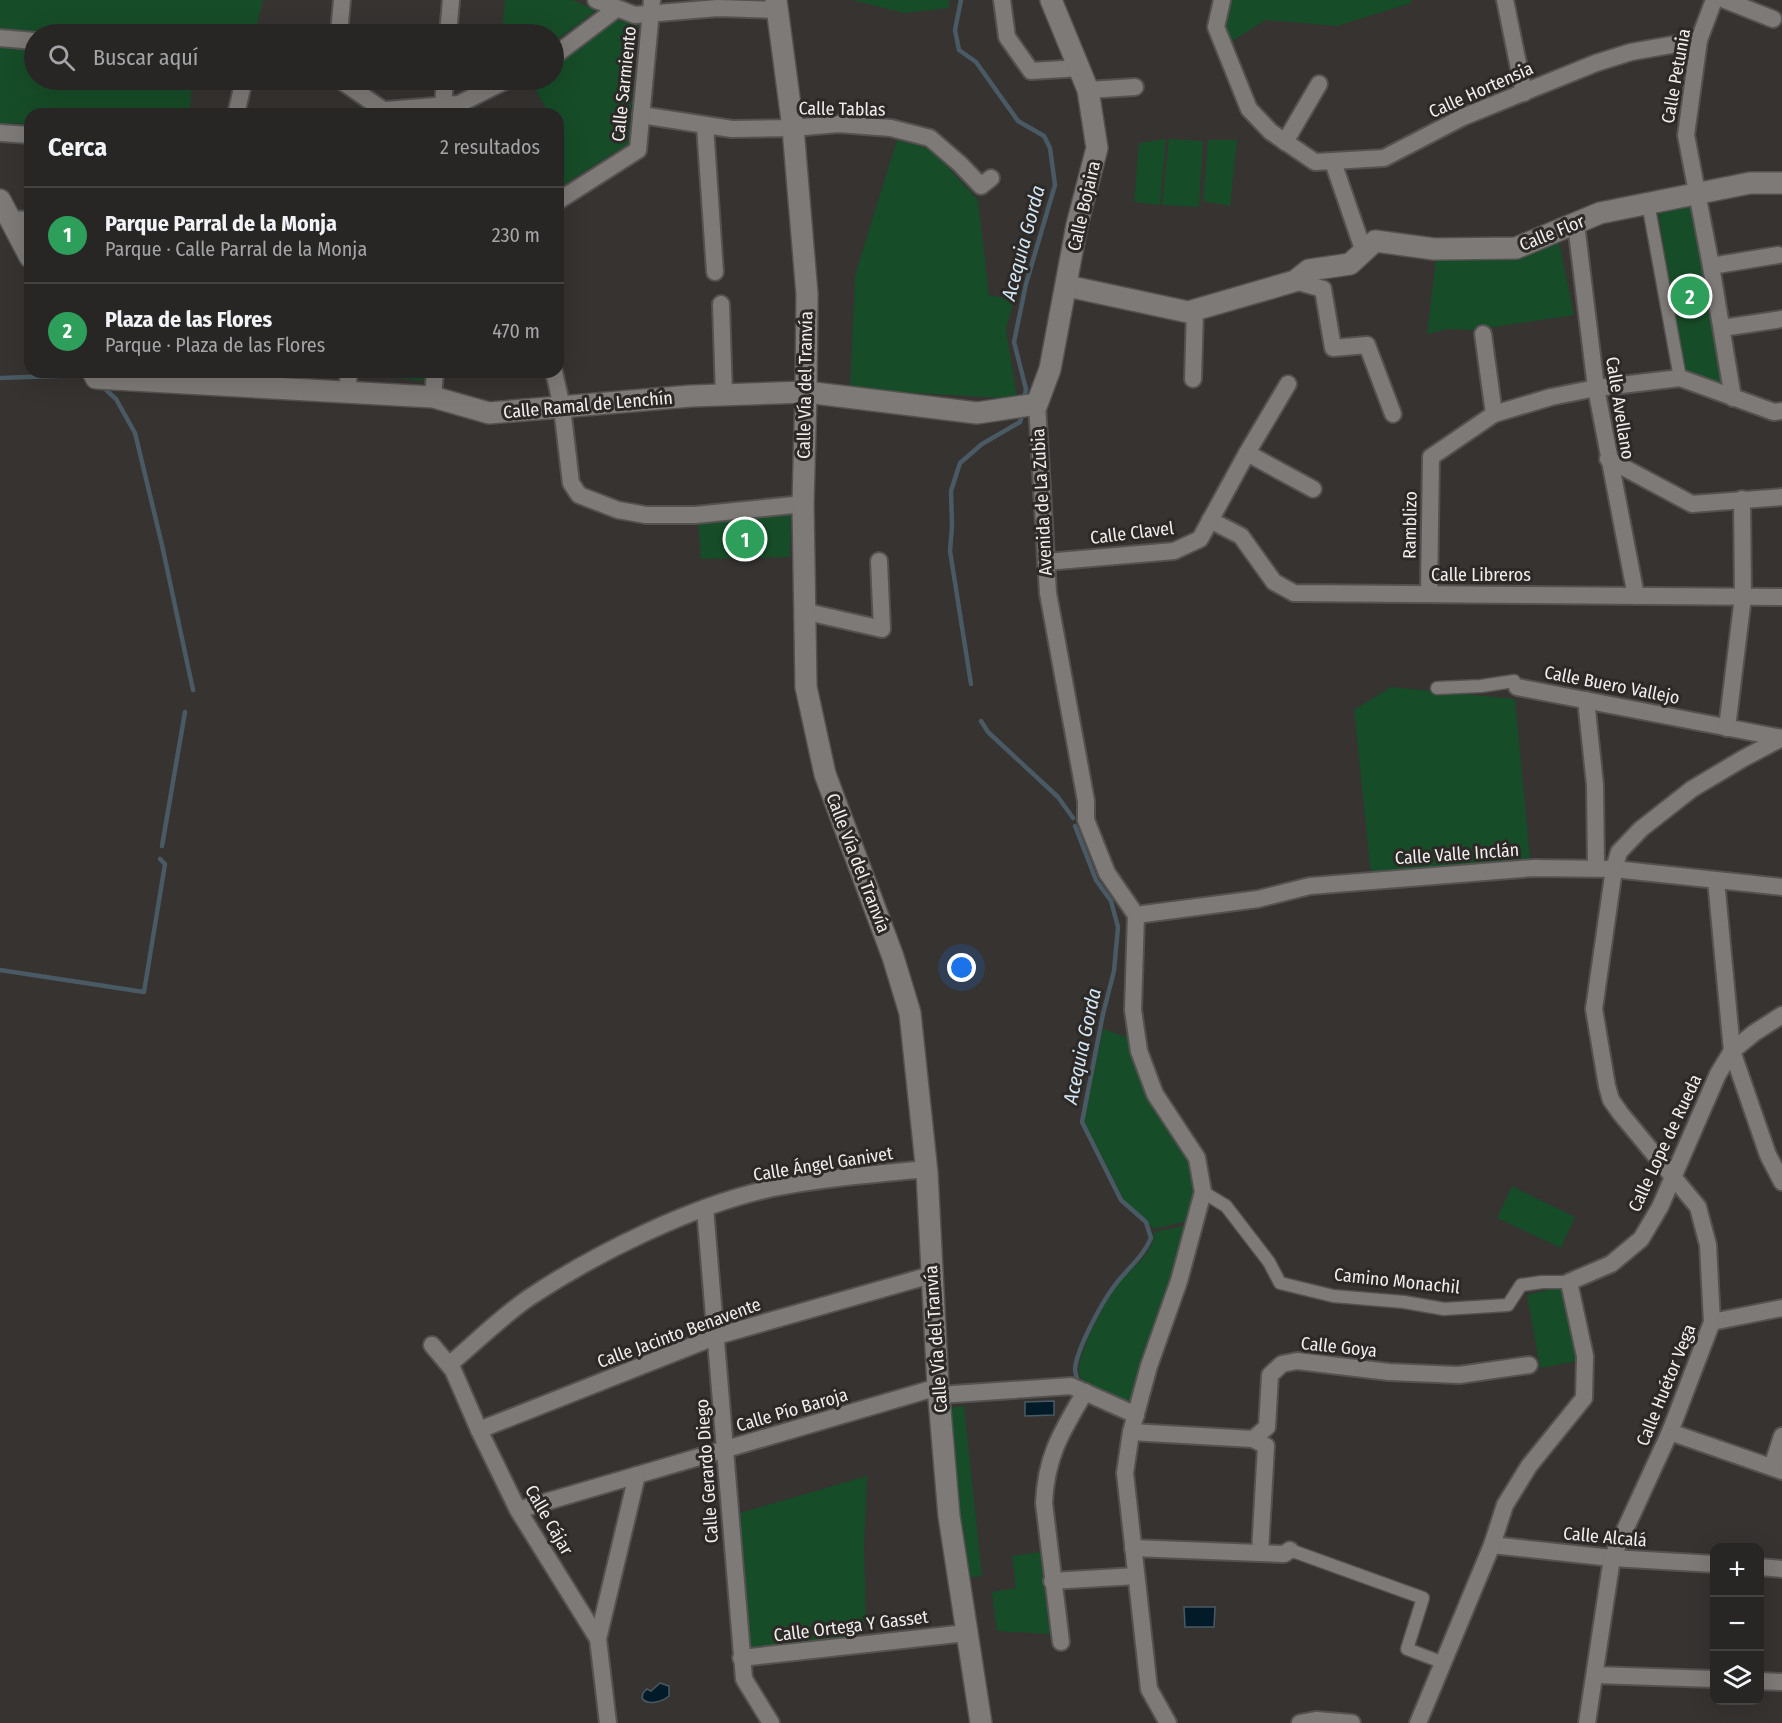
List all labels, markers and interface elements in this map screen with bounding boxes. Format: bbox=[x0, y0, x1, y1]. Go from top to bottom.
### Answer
search box bbox=[24, 24, 564, 90]
street label: Calle Sarmiento bbox=[607, 25, 641, 143]
street label: Calle Petunia bbox=[1657, 27, 1695, 125]
icon: search bbox=[45, 41, 78, 74]
text: Buscar aquí bbox=[93, 44, 198, 71]
street label: Calle Hortensia bbox=[1425, 57, 1537, 123]
street label: Calle Tablas bbox=[798, 97, 886, 121]
text: Cerca bbox=[48, 132, 107, 163]
text: 2 resultados bbox=[440, 135, 540, 159]
street label: Calle Bojaira bbox=[1063, 159, 1105, 253]
water label: Acequia Gorda bbox=[996, 183, 1050, 304]
text: Parque Parral de la Monja bbox=[105, 210, 337, 237]
street label: Calle Flor bbox=[1516, 210, 1588, 256]
text: 1 bbox=[63, 223, 72, 247]
text: 230 m bbox=[492, 223, 540, 247]
text: Parque · Calle Parral de la Monja bbox=[105, 237, 367, 261]
pin: 2 bbox=[1670, 274, 1710, 318]
text: Plaza de las Flores bbox=[105, 306, 272, 333]
street label: Calle Vía del Tranvía bbox=[793, 311, 817, 459]
text: 2 bbox=[63, 319, 72, 343]
text: 470 m bbox=[492, 319, 540, 343]
text: Parque · Plaza de las Flores bbox=[105, 333, 325, 357]
street label: Calle Avellano bbox=[1601, 355, 1639, 461]
street label: Calle Ramal de Lenchín bbox=[502, 387, 674, 423]
street label: Avenida de La Zubia bbox=[1027, 428, 1057, 576]
street label: Ramblizo bbox=[1398, 491, 1422, 559]
pin: 1 bbox=[726, 516, 764, 562]
street label: Calle Clavel bbox=[1089, 517, 1175, 549]
street label: Calle Libreros bbox=[1431, 564, 1531, 586]
street label: Calle Buero Vallejo bbox=[1543, 661, 1681, 709]
street label: Calle Vía del Tranvía bbox=[821, 790, 895, 936]
street label: Calle Valle Inclán bbox=[1394, 839, 1520, 869]
your location bbox=[947, 953, 976, 982]
water label: Acequia Gorda bbox=[1058, 986, 1106, 1107]
street label: Calle Lope de Rueda bbox=[1623, 1071, 1707, 1215]
street label: Calle Ángel Ganivet bbox=[751, 1141, 894, 1186]
street label: Camino Monachil bbox=[1333, 1263, 1461, 1299]
street label: Calle Vía del Tranvía bbox=[920, 1264, 952, 1413]
street label: Calle Jacinto Benavente bbox=[594, 1293, 764, 1373]
street label: Calle Huétor Vega bbox=[1632, 1321, 1701, 1449]
street label: Calle Goya bbox=[1300, 1332, 1378, 1362]
street label: Calle Pío Baroja bbox=[734, 1384, 851, 1436]
street label: Calle Gerardo Diego bbox=[691, 1398, 723, 1544]
street label: Calle Cájar bbox=[520, 1481, 578, 1560]
street label: Calle Alcalá bbox=[1562, 1522, 1648, 1552]
map controls bbox=[1710, 1543, 1764, 1705]
button: + bbox=[1710, 1543, 1764, 1597]
button: − bbox=[1710, 1597, 1764, 1651]
street label: Calle Ortega Y Gasset bbox=[772, 1606, 930, 1646]
button: layers bbox=[1710, 1651, 1764, 1705]

